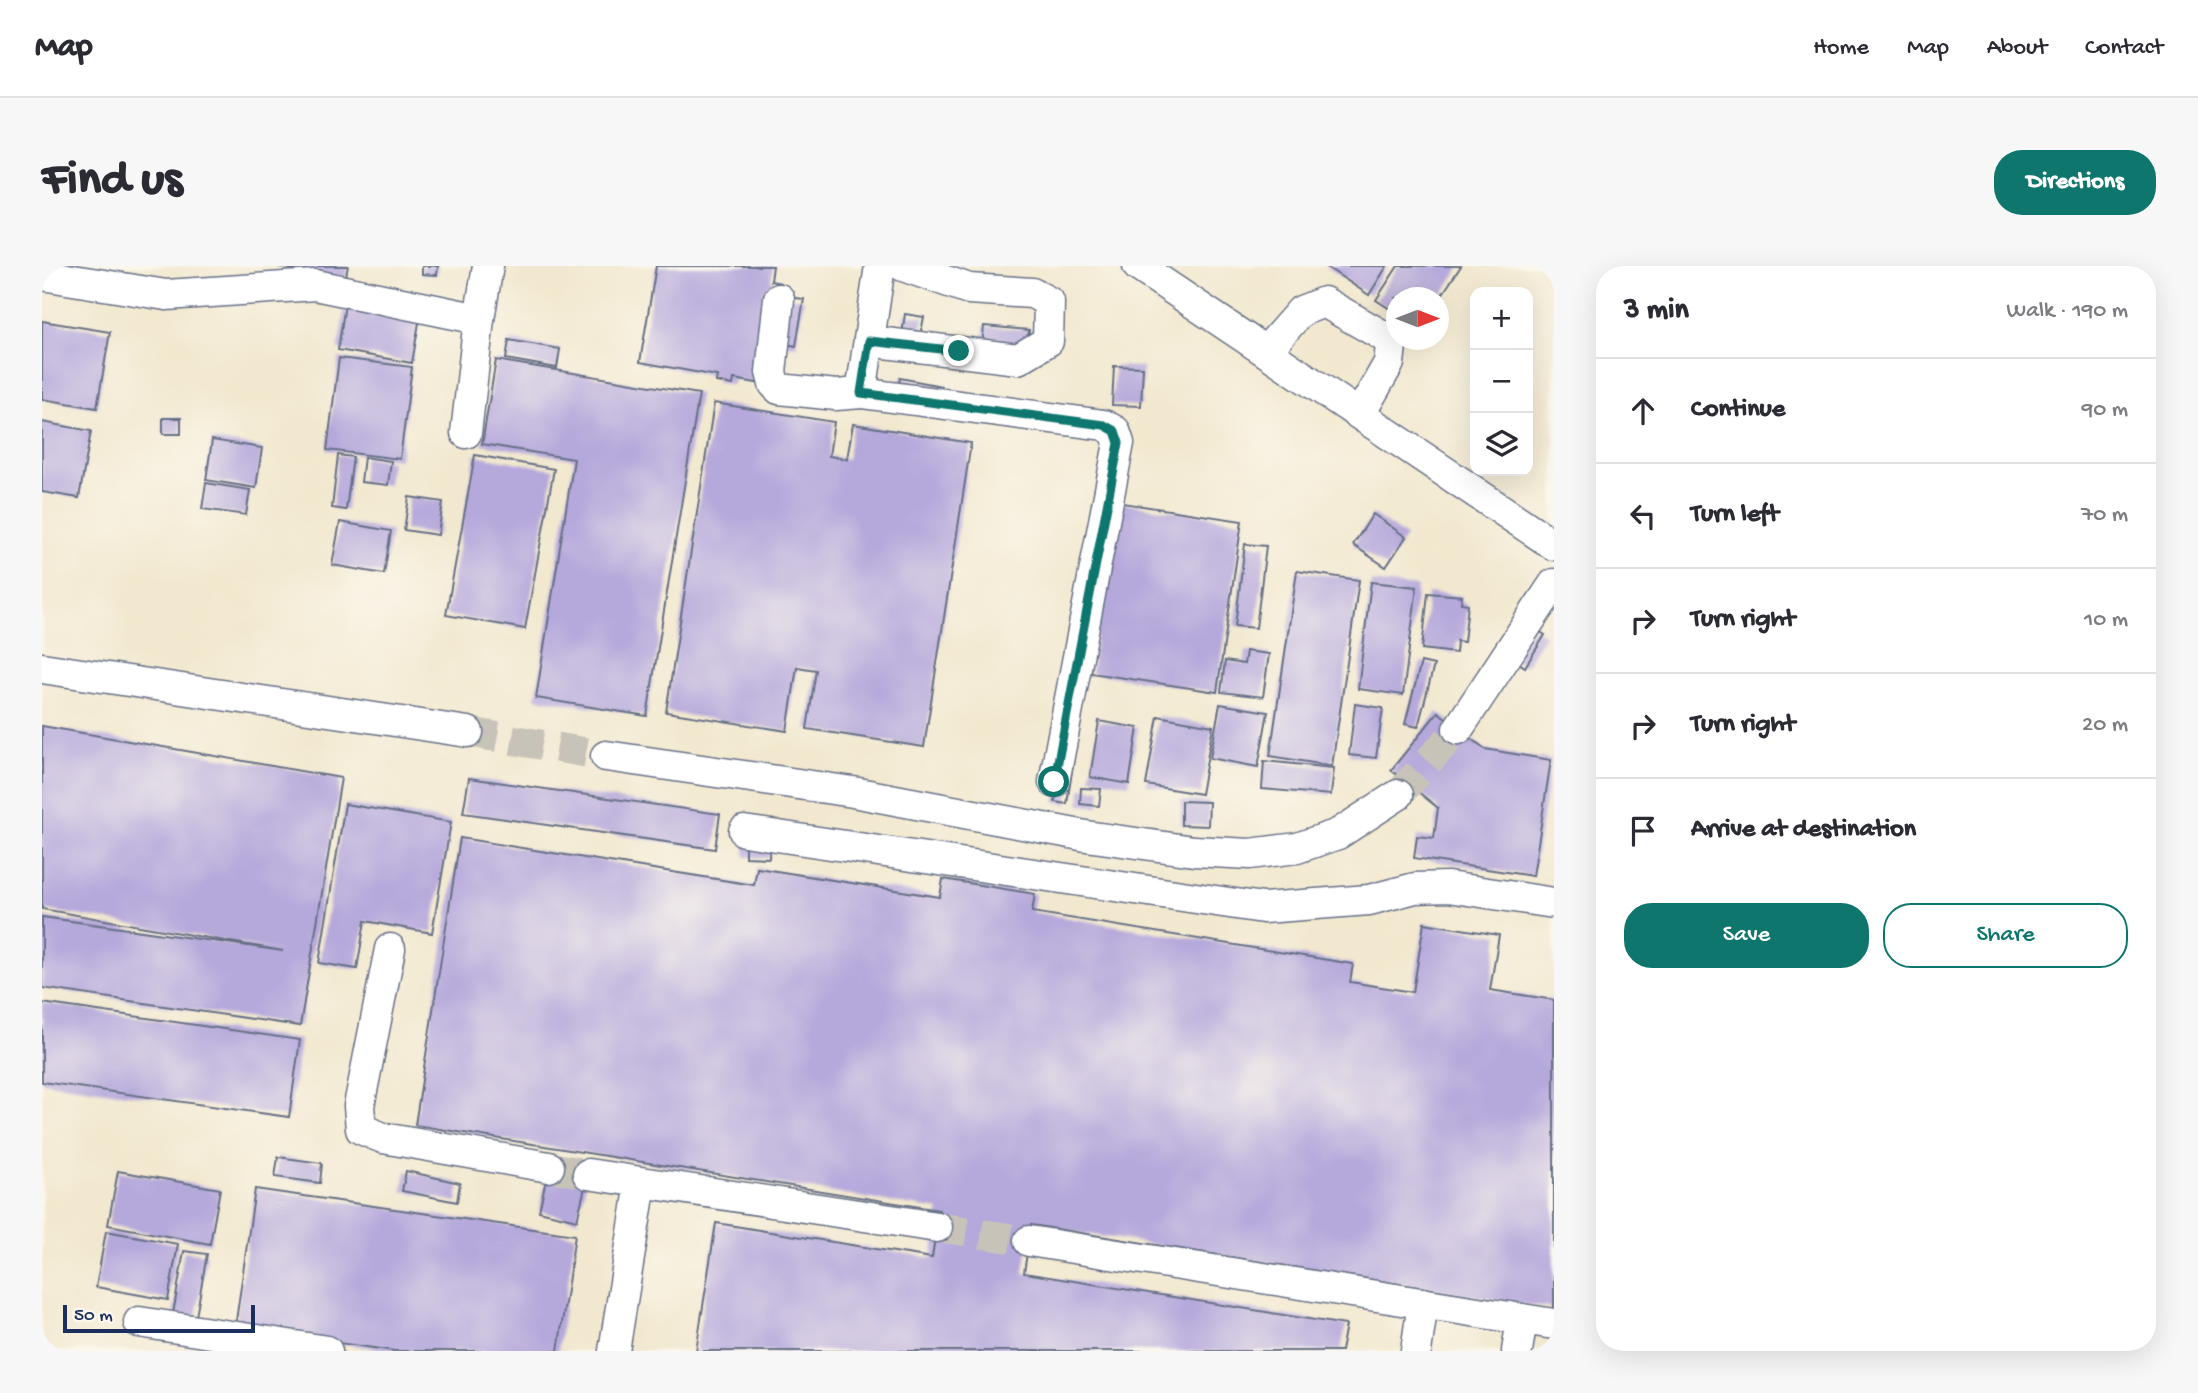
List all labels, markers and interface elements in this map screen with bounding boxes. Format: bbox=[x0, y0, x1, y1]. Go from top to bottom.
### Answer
text: Map bbox=[35, 29, 92, 67]
text: Home bbox=[1813, 34, 1869, 63]
text: Map bbox=[1907, 34, 1949, 63]
text: About bbox=[1987, 34, 2047, 63]
text: Contact bbox=[2085, 34, 2163, 63]
button: Directions bbox=[1994, 150, 2156, 215]
text: Find us bbox=[42, 153, 182, 211]
north arrow bbox=[1386, 287, 1449, 350]
map controls bbox=[1470, 287, 1533, 476]
button: + bbox=[1470, 287, 1533, 350]
text: 3 min bbox=[1624, 294, 1689, 329]
text: Walk · 190 m bbox=[2007, 298, 2128, 325]
route end bbox=[943, 335, 974, 366]
button: − bbox=[1470, 350, 1533, 413]
icon: ahead bbox=[1624, 392, 1662, 430]
text: Continue bbox=[1691, 395, 1785, 426]
text: 90 m bbox=[2082, 397, 2128, 424]
button: layers bbox=[1470, 413, 1533, 476]
icon: left bbox=[1624, 497, 1662, 535]
text: Turn left bbox=[1691, 500, 1779, 531]
text: 70 m bbox=[2081, 502, 2128, 529]
icon: right bbox=[1624, 602, 1662, 640]
text: Turn right bbox=[1691, 605, 1795, 636]
text: 10 m bbox=[2084, 607, 2128, 634]
icon: right bbox=[1624, 707, 1662, 745]
text: Turn right bbox=[1691, 710, 1795, 741]
text: 20 m bbox=[2082, 712, 2128, 739]
route start bbox=[1038, 766, 1069, 797]
icon: arrive bbox=[1624, 812, 1662, 850]
text: Arrive at destination bbox=[1691, 815, 1916, 846]
button: Save bbox=[1624, 903, 1869, 968]
button: Share bbox=[1883, 903, 2128, 968]
scale bar bbox=[63, 1302, 256, 1334]
text: 50 m bbox=[74, 1305, 113, 1328]

